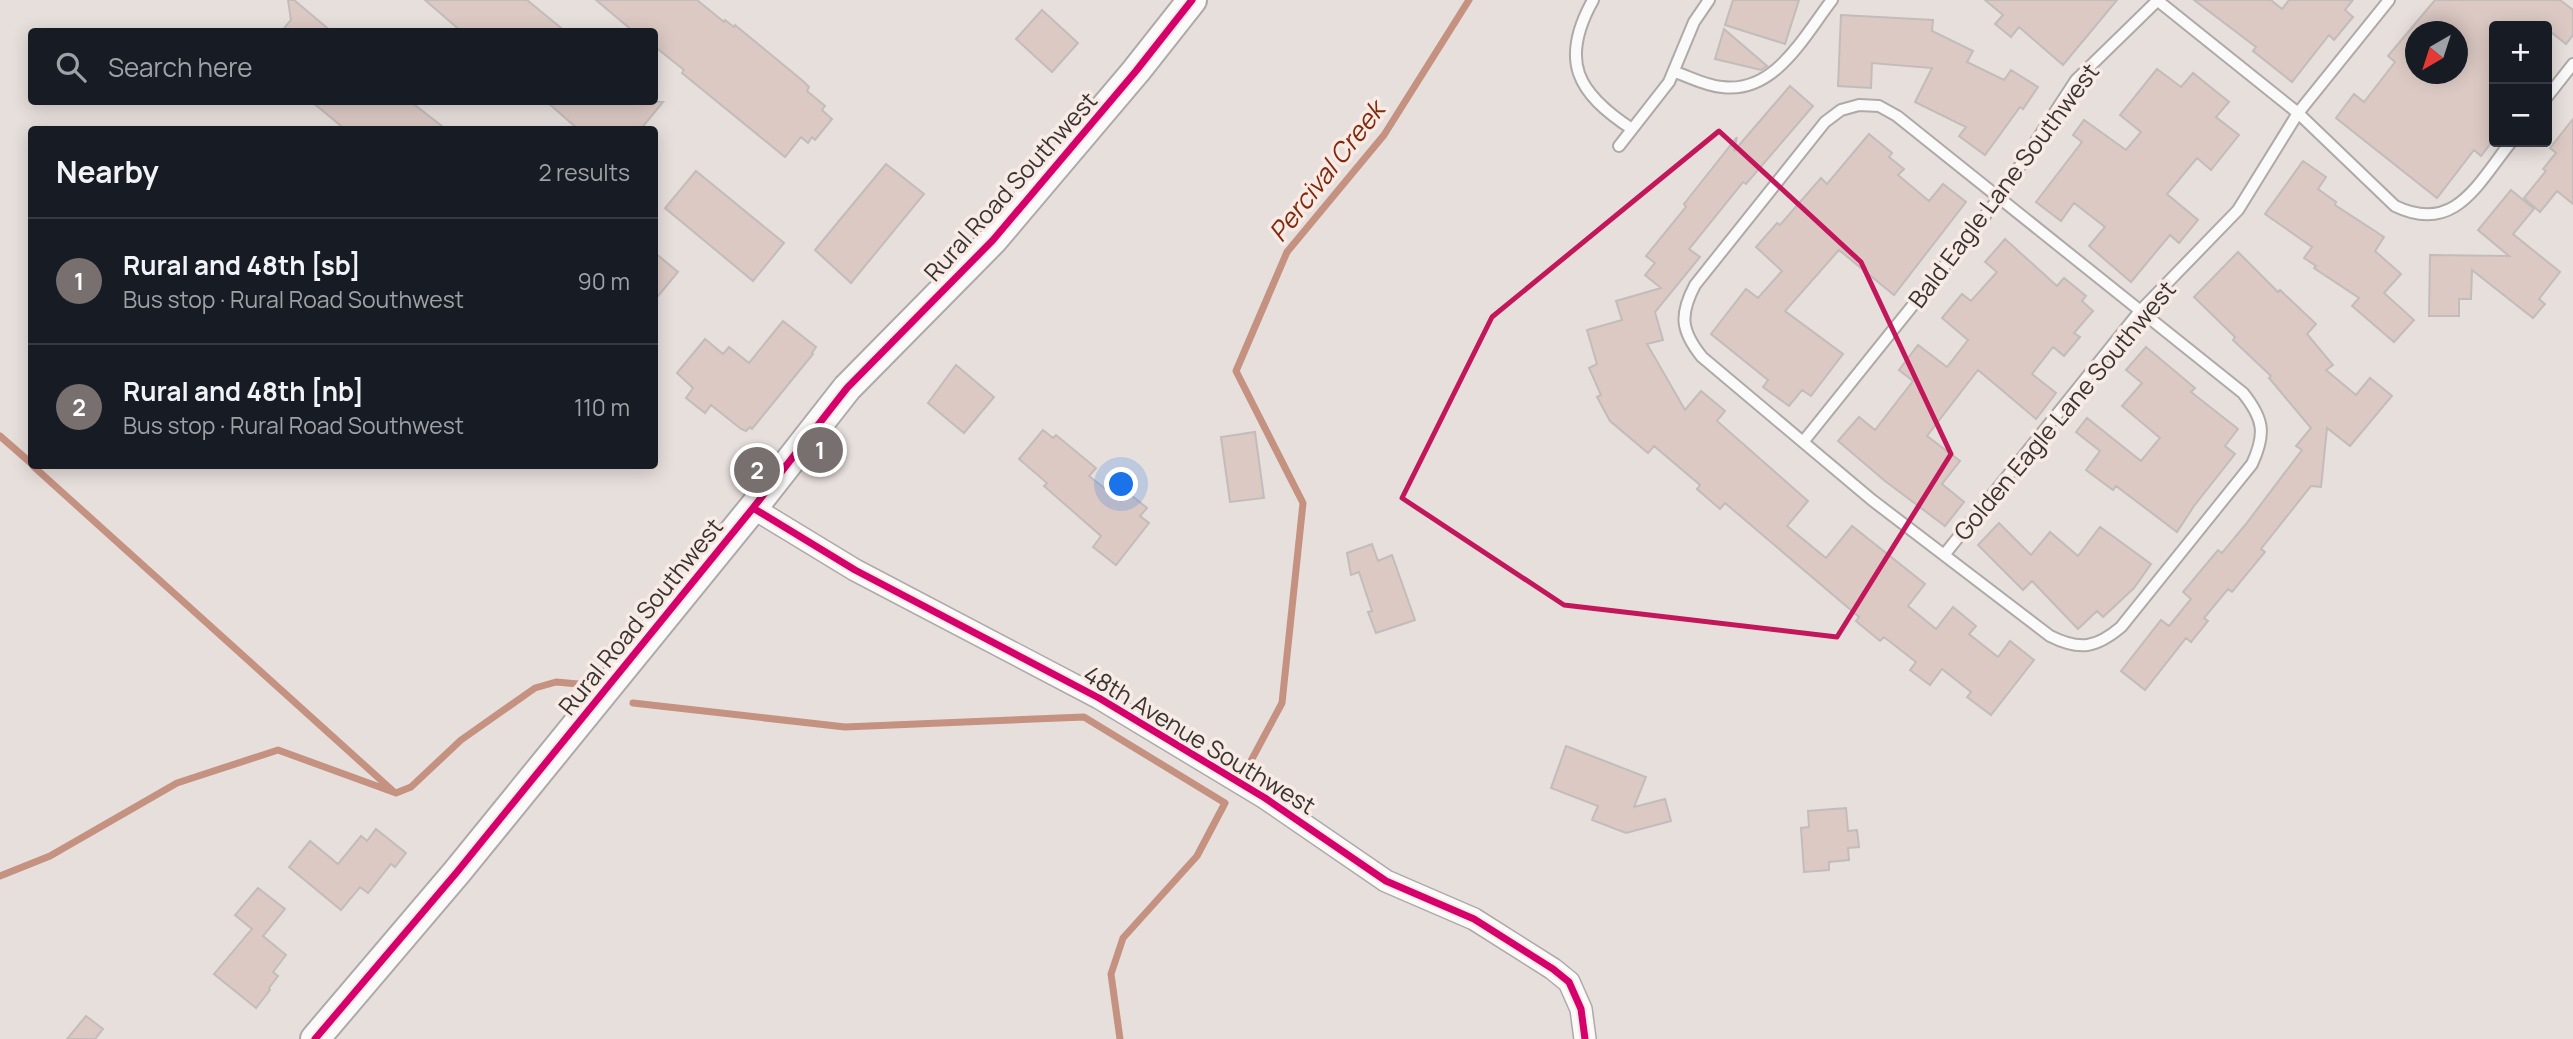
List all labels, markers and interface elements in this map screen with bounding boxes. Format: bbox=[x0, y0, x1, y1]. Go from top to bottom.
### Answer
north arrow bbox=[2405, 21, 2468, 84]
map controls bbox=[2489, 21, 2552, 147]
button: + bbox=[2489, 21, 2552, 84]
search box bbox=[28, 28, 658, 105]
icon: search bbox=[52, 48, 90, 86]
text: Search here bbox=[108, 49, 253, 85]
street label: Bald Eagle Lane Southwest bbox=[1900, 56, 2106, 314]
street label: Rural Road Southwest bbox=[916, 84, 1104, 288]
button: − bbox=[2489, 84, 2552, 147]
water label: Percival Creek bbox=[1260, 90, 1395, 249]
text: Nearby bbox=[56, 151, 159, 192]
text: 2 results bbox=[538, 156, 630, 188]
text: Rural and 48th [sb] bbox=[123, 247, 361, 283]
text: 1 bbox=[74, 265, 84, 297]
text: 90 m bbox=[578, 265, 630, 297]
street label: Golden Eagle Lane Southwest bbox=[1946, 273, 2182, 547]
text: Bus stop · Rural Road Southwest bbox=[123, 283, 464, 315]
text: Rural and 48th [nb] bbox=[123, 373, 364, 409]
text: 2 bbox=[72, 391, 86, 423]
text: 110 m bbox=[574, 391, 630, 423]
text: Bus stop · Rural Road Southwest bbox=[123, 409, 464, 441]
pin: 1 bbox=[797, 424, 843, 476]
pin: 2 bbox=[734, 444, 780, 496]
your location bbox=[1104, 467, 1138, 501]
street label: Rural Road Southwest bbox=[550, 511, 730, 721]
street label: 48th Avenue Southwest bbox=[1078, 657, 1322, 821]

